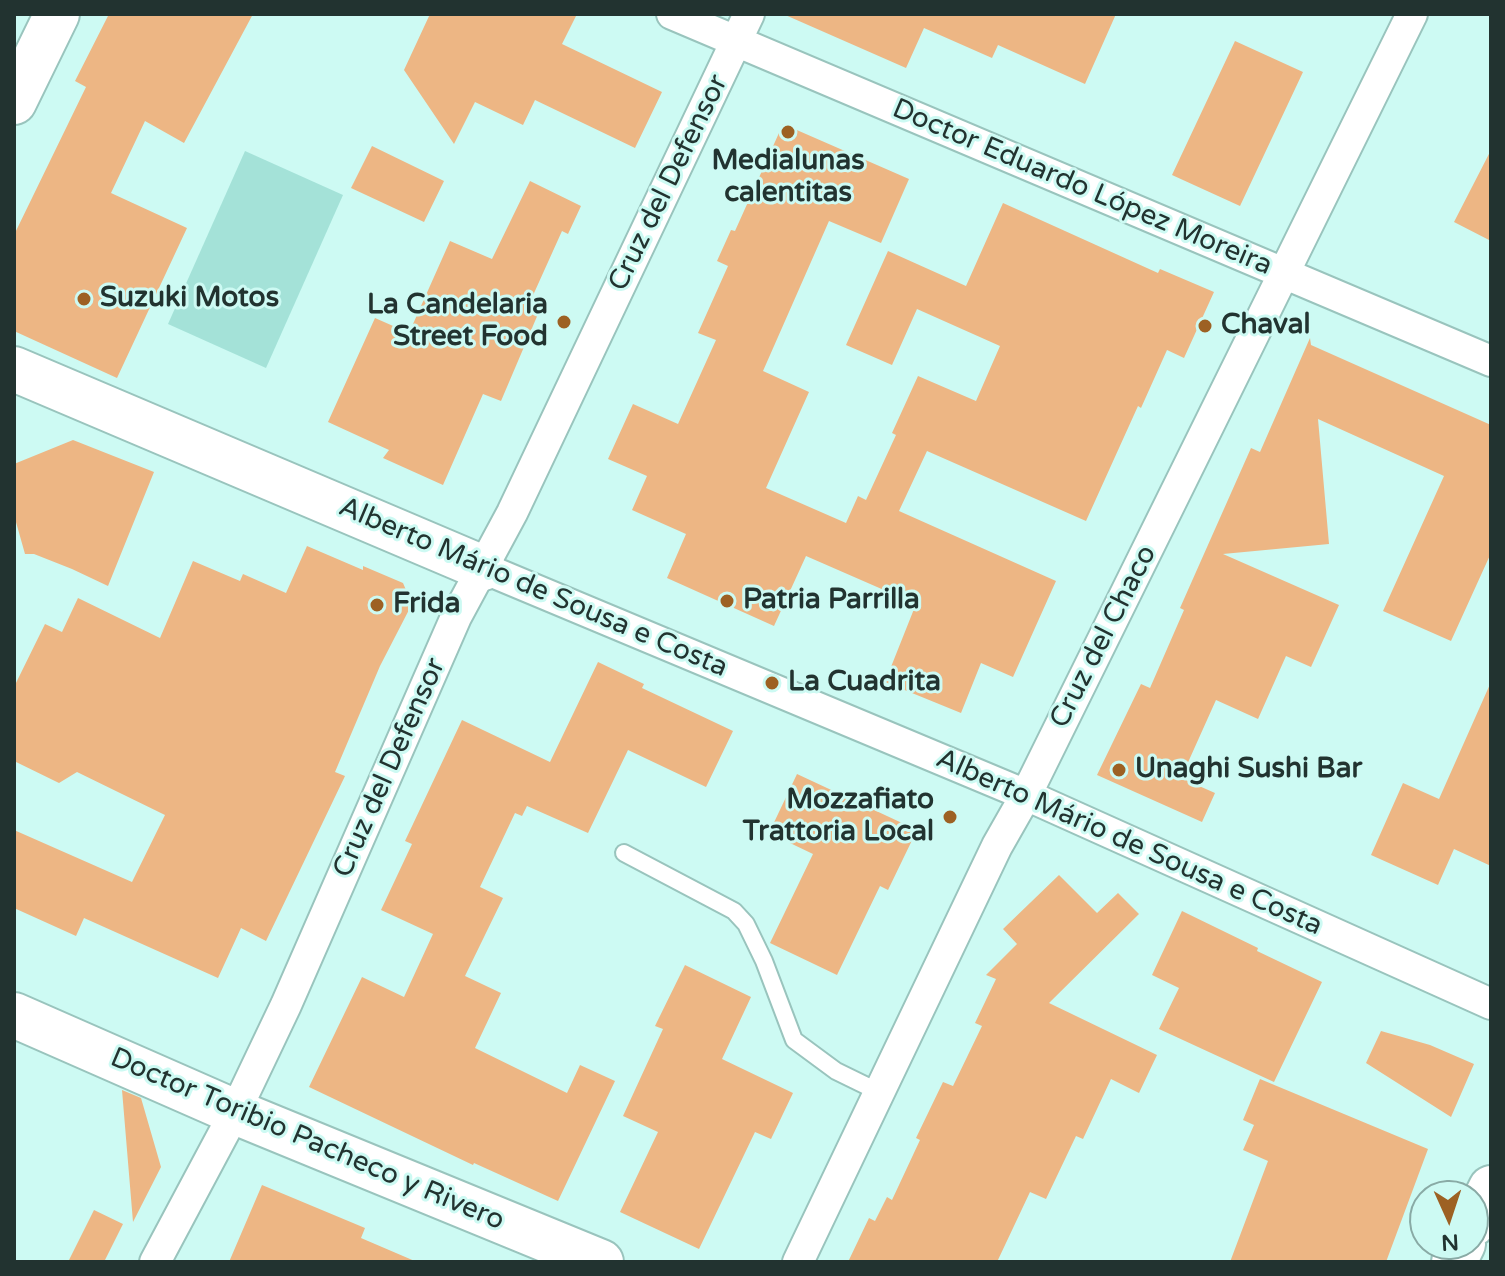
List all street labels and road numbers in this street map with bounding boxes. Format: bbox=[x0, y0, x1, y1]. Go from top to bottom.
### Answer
street label: Cruz del Defensor bbox=[602, 69, 736, 297]
street label: Doctor Eduardo López Moreira bbox=[887, 93, 1277, 283]
street label: Alberto Mário de Sousa e Costa bbox=[334, 491, 732, 685]
street label: Cruz del Chaco bbox=[1044, 540, 1164, 734]
street label: Cruz del Defensor bbox=[327, 653, 453, 883]
street label: Alberto Mário de Sousa e Costa bbox=[931, 742, 1327, 944]
street label: Doctor Toribio Pacheco y Rivero bbox=[105, 1042, 509, 1238]

